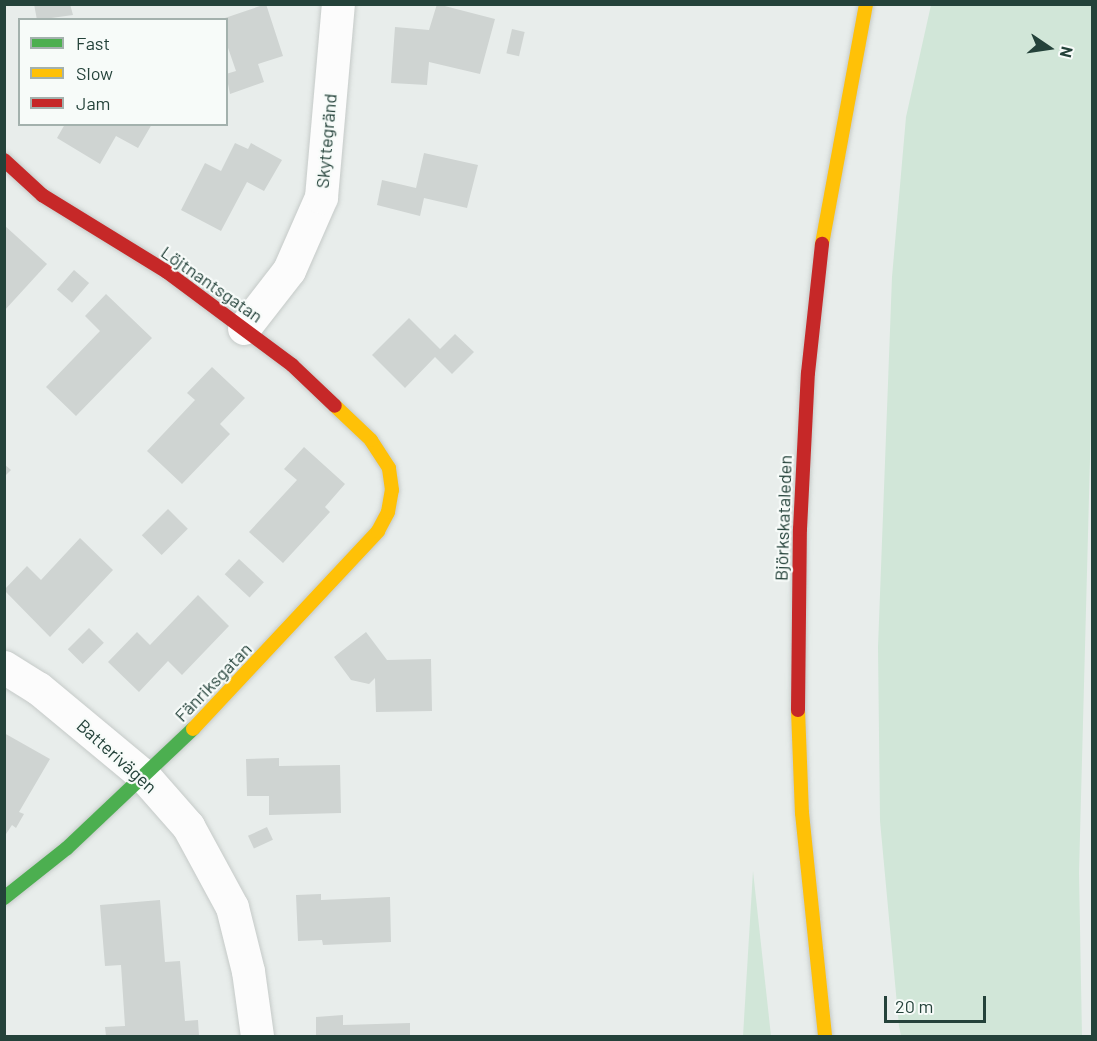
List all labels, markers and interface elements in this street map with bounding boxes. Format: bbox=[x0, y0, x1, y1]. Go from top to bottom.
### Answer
legend bbox=[18, 18, 228, 126]
north arrow bbox=[1019, 18, 1079, 78]
text: Fast bbox=[76, 32, 110, 54]
text: N bbox=[1057, 45, 1077, 59]
text: Slow bbox=[76, 62, 113, 84]
text: Jam bbox=[76, 92, 110, 114]
street label: Skyttegränd bbox=[311, 93, 341, 189]
street label: Löjtnantsgatan bbox=[157, 241, 267, 327]
street label: Björkskataleden bbox=[770, 455, 796, 581]
street label: Fänriksgatan bbox=[170, 638, 256, 726]
street label: Batterivägen bbox=[72, 714, 162, 798]
scale bar bbox=[887, 984, 989, 1022]
text: 20 m bbox=[895, 995, 933, 1017]

